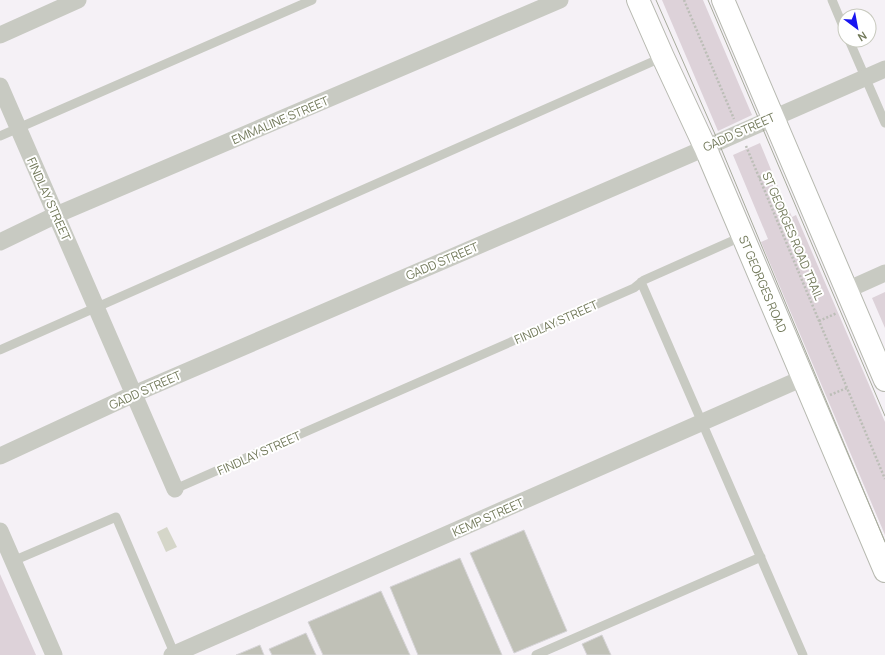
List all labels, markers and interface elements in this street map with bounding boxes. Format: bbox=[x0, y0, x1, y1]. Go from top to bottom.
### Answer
north arrow bbox=[837, 8, 877, 48]
text: N bbox=[855, 28, 870, 45]
street label: EMMALINE STREET bbox=[229, 92, 332, 148]
street label: GADD STREET bbox=[700, 108, 779, 155]
street label: FINDLAY STREET bbox=[23, 155, 75, 244]
street label: ST GEORGES ROAD TRAIL bbox=[759, 170, 827, 302]
street label: ST GEORGES ROAD bbox=[736, 233, 790, 335]
street label: GADD STREET bbox=[403, 238, 482, 284]
street label: FINDLAY STREET bbox=[512, 296, 601, 348]
street label: GADD STREET bbox=[106, 366, 185, 413]
street label: FINDLAY STREET bbox=[215, 427, 304, 479]
street label: KEMP STREET bbox=[450, 493, 527, 540]

